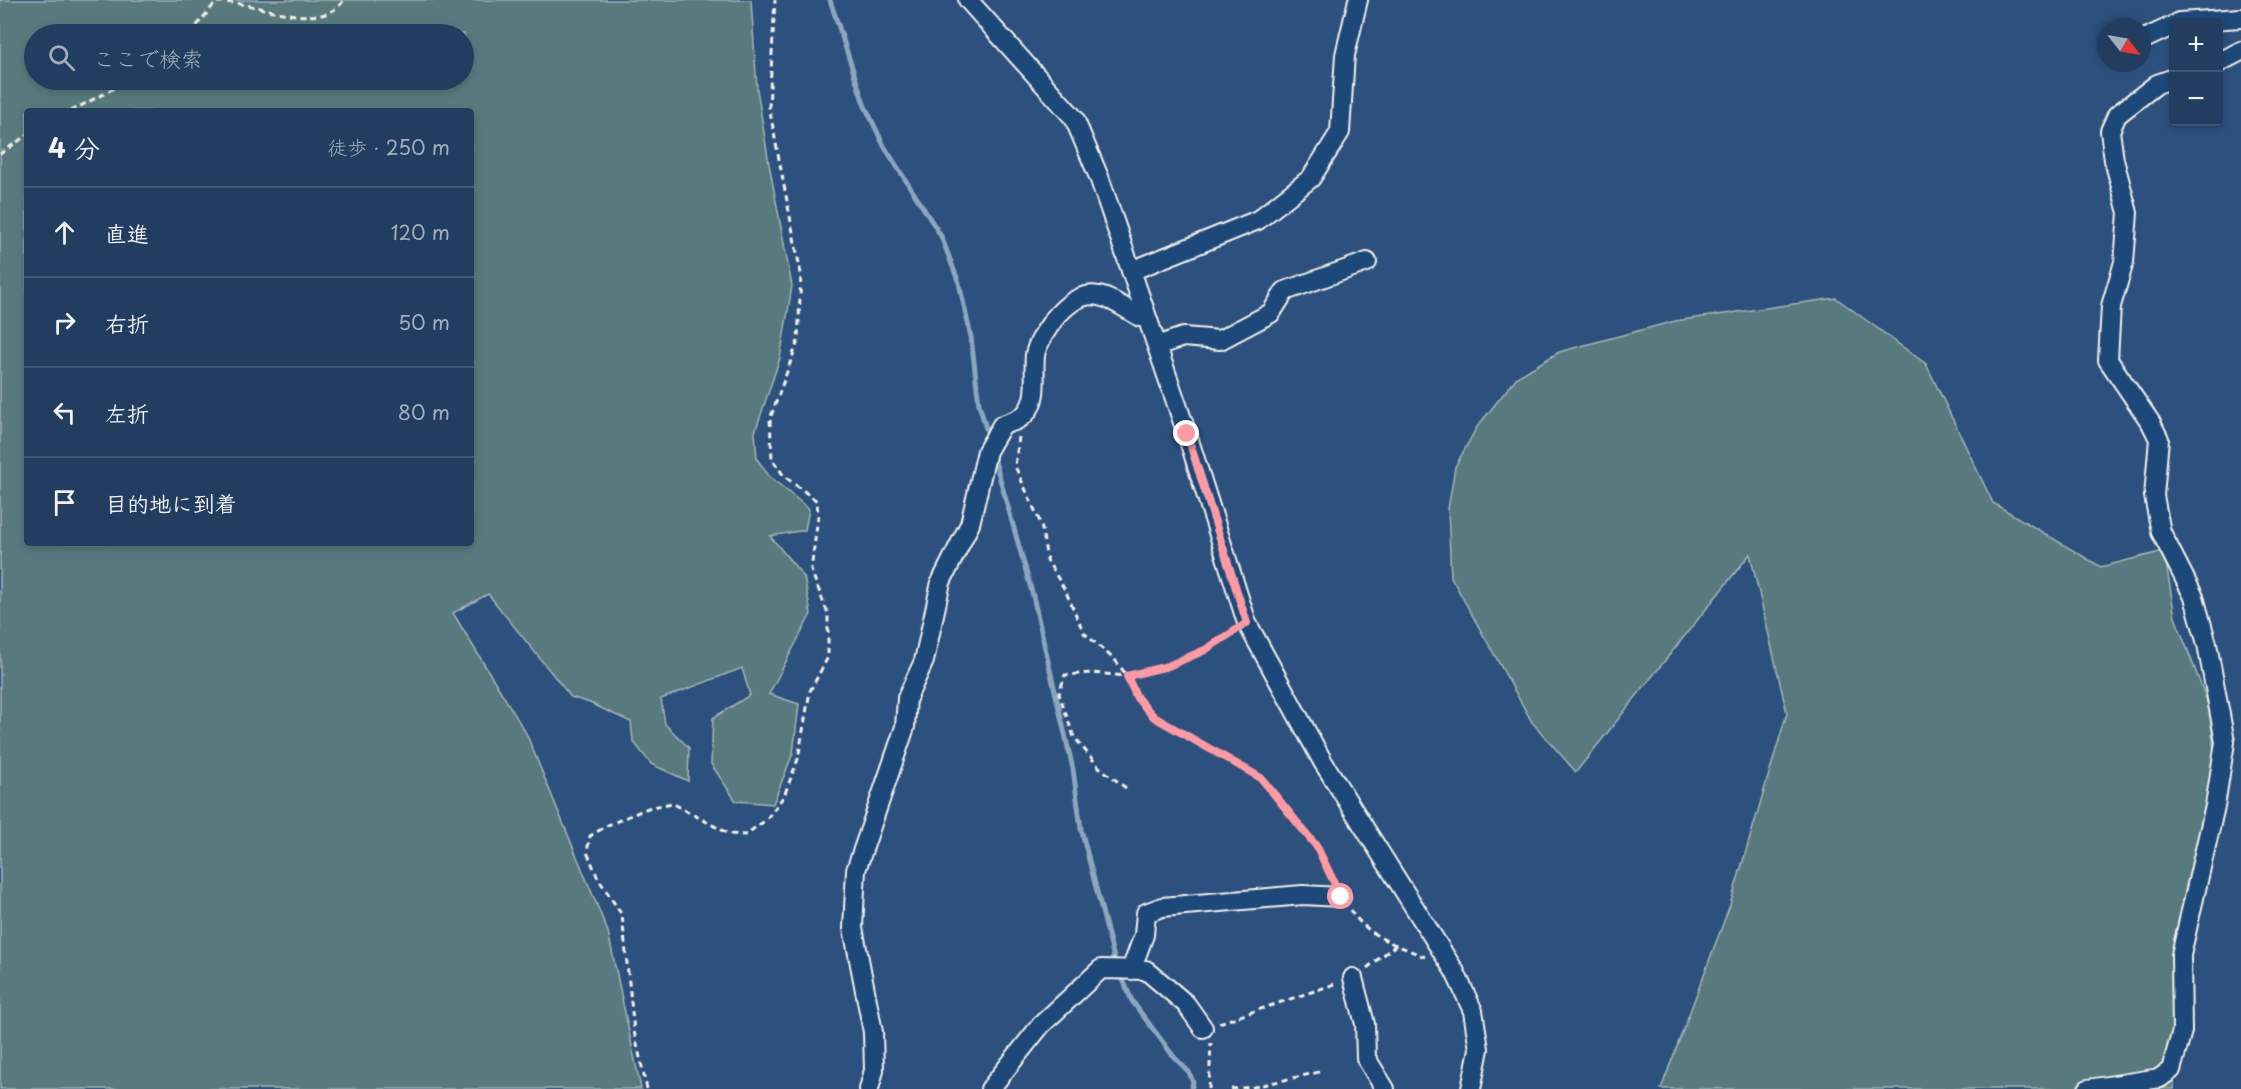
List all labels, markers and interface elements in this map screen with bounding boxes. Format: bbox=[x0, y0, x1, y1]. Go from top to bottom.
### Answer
north arrow bbox=[2097, 18, 2151, 72]
map controls bbox=[2169, 18, 2223, 126]
button: + bbox=[2169, 18, 2223, 72]
search box bbox=[24, 24, 474, 90]
icon: search bbox=[45, 41, 78, 74]
text: ここで検索 bbox=[93, 41, 203, 74]
button: − bbox=[2169, 72, 2223, 126]
text: 4 分 bbox=[48, 128, 100, 167]
text: 徒歩 · 250 m bbox=[327, 132, 450, 162]
icon: ahead bbox=[48, 216, 81, 249]
text: 直進 bbox=[105, 216, 149, 249]
text: 120 m bbox=[391, 217, 450, 247]
icon: right bbox=[48, 306, 81, 339]
text: 右折 bbox=[105, 306, 149, 339]
text: 50 m bbox=[398, 307, 450, 337]
icon: left bbox=[48, 396, 81, 429]
text: 左折 bbox=[105, 396, 149, 429]
text: 80 m bbox=[398, 397, 450, 427]
route end bbox=[1173, 420, 1199, 446]
icon: arrive bbox=[48, 486, 81, 519]
text: 目的地に到着 bbox=[105, 486, 237, 519]
route start bbox=[1327, 883, 1353, 909]

